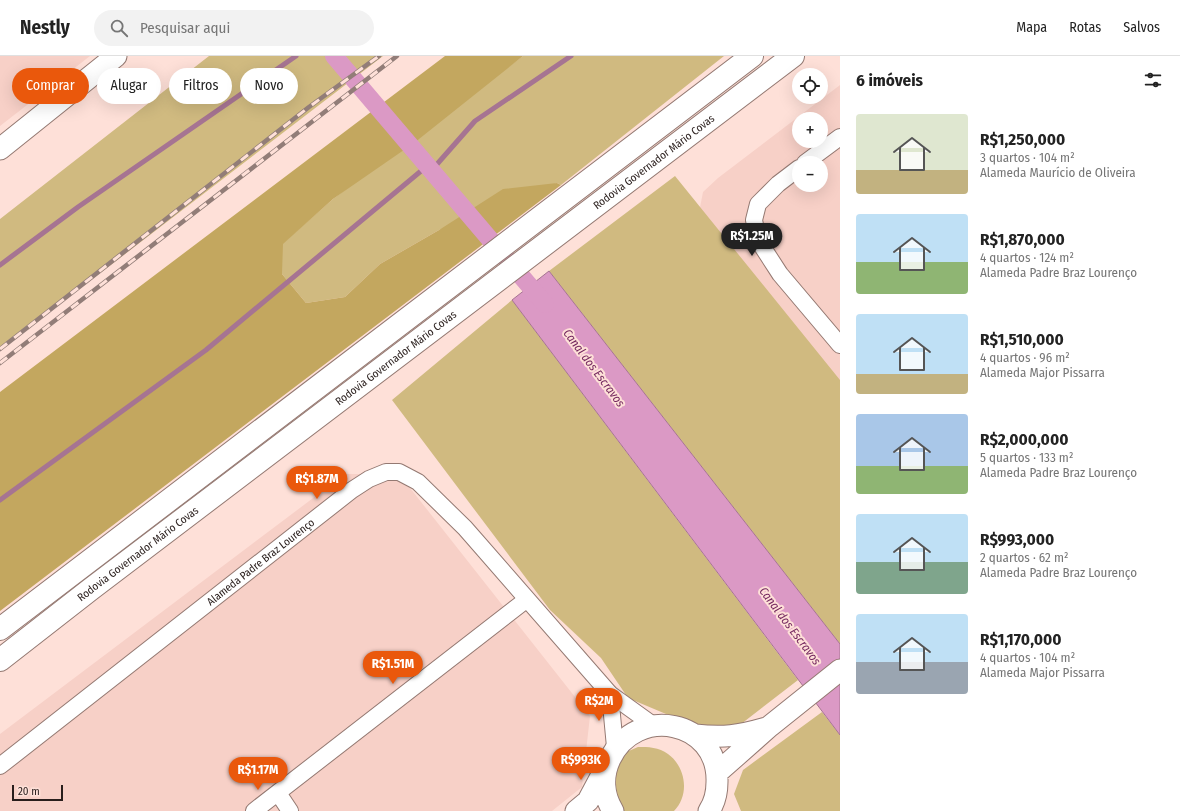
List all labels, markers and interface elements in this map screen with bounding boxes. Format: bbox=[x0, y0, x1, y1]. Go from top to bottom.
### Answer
search box bbox=[94, 10, 374, 46]
text: Nestly bbox=[20, 16, 70, 39]
icon: search bbox=[108, 17, 130, 39]
text: Pesquisar aqui bbox=[140, 19, 230, 37]
text: Mapa bbox=[1016, 19, 1047, 36]
text: Rotas bbox=[1069, 19, 1101, 36]
text: Salvos bbox=[1123, 19, 1160, 36]
chip: Comprar bbox=[12, 68, 89, 104]
chip: Alugar bbox=[97, 68, 161, 104]
chip: Filtros bbox=[169, 68, 232, 104]
chip: Novo bbox=[240, 68, 298, 104]
map controls bbox=[792, 68, 828, 192]
button: locate bbox=[792, 68, 828, 104]
icon: filters bbox=[1142, 69, 1164, 91]
text: 6 imóveis bbox=[856, 70, 923, 91]
street label: Rodovia Governador Mário Covas bbox=[591, 111, 717, 212]
button: + bbox=[792, 112, 828, 148]
text: R$1,250,000 bbox=[980, 129, 1065, 150]
icon: home bbox=[888, 130, 936, 178]
text: 3 quartos · 104 m² bbox=[980, 150, 1075, 165]
button: − bbox=[792, 156, 828, 192]
text: Alameda Maurício de Oliveira bbox=[980, 165, 1136, 180]
pin: R$1.25M bbox=[715, 223, 789, 257]
text: R$1.25M bbox=[730, 228, 774, 243]
text: R$1,870,000 bbox=[980, 229, 1065, 250]
icon: home bbox=[888, 230, 936, 278]
text: 4 quartos · 124 m² bbox=[980, 250, 1074, 265]
text: Alameda Padre Braz Lourenço bbox=[980, 265, 1137, 280]
street label: Rodovia Governador Mário Covas bbox=[333, 307, 459, 408]
water label: Canal dos Escravos bbox=[560, 326, 628, 410]
text: R$1,510,000 bbox=[980, 329, 1064, 350]
icon: home bbox=[888, 330, 936, 378]
text: 4 quartos · 96 m² bbox=[980, 350, 1070, 365]
text: Alameda Major Pissarra bbox=[980, 365, 1105, 380]
text: R$2,000,000 bbox=[980, 429, 1068, 450]
icon: home bbox=[888, 430, 936, 478]
text: 5 quartos · 133 m² bbox=[980, 450, 1074, 465]
text: Alameda Padre Braz Lourenço bbox=[980, 465, 1137, 480]
pin: R$1.87M bbox=[280, 466, 354, 500]
text: R$1.87M bbox=[295, 471, 339, 486]
street label: Rodovia Governador Mário Covas bbox=[75, 503, 201, 604]
street label: Alameda Padre Braz Lourenço bbox=[204, 515, 317, 608]
text: R$993,000 bbox=[980, 529, 1054, 550]
icon: home bbox=[888, 530, 936, 578]
text: 2 quartos · 62 m² bbox=[980, 550, 1069, 565]
text: Alameda Padre Braz Lourenço bbox=[980, 565, 1137, 580]
water label: Canal dos Escravos bbox=[756, 584, 824, 668]
text: R$1,170,000 bbox=[980, 629, 1062, 650]
icon: home bbox=[888, 630, 936, 678]
text: 4 quartos · 104 m² bbox=[980, 650, 1075, 665]
pin: R$1.51M bbox=[356, 651, 430, 685]
text: R$1.51M bbox=[372, 656, 414, 671]
text: Alameda Major Pissarra bbox=[980, 665, 1105, 680]
pin: R$2M bbox=[575, 688, 623, 722]
text: R$2M bbox=[585, 693, 613, 708]
pin: R$993K bbox=[548, 747, 614, 781]
text: R$993K bbox=[561, 752, 601, 767]
pin: R$1.17M bbox=[221, 757, 295, 791]
text: R$1.17M bbox=[238, 762, 278, 777]
scale bar bbox=[12, 783, 63, 802]
text: 20 m bbox=[18, 785, 40, 798]

